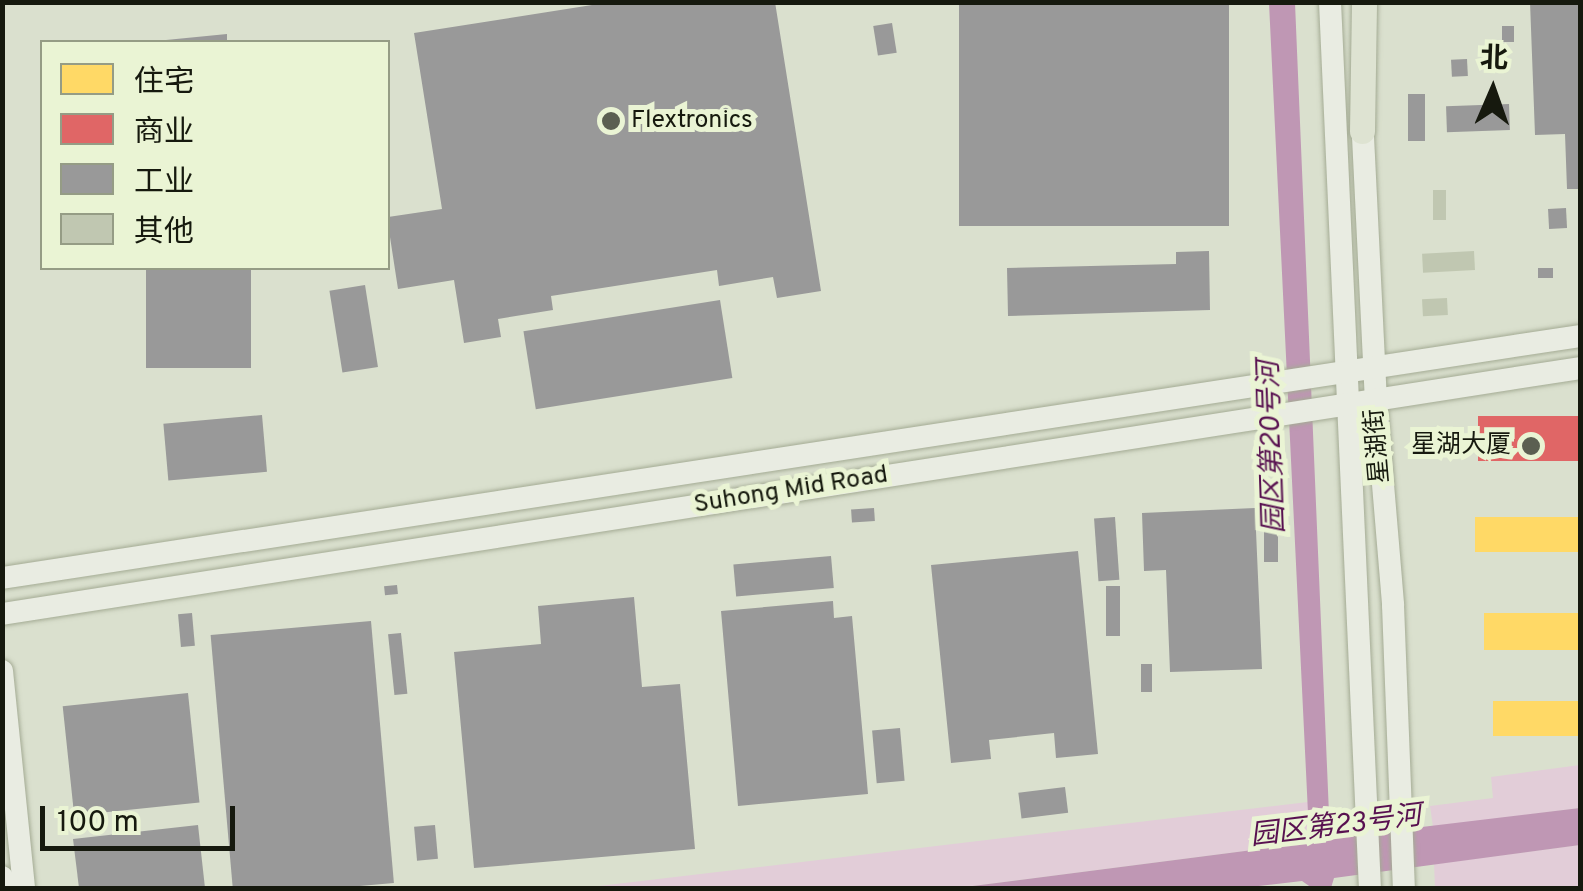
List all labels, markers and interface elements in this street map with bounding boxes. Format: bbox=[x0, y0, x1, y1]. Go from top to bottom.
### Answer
legend bbox=[40, 40, 390, 270]
north arrow bbox=[1443, 40, 1543, 140]
text: 北 bbox=[1479, 42, 1509, 78]
text: 住宅 bbox=[134, 65, 194, 102]
place label: Flextronics bbox=[631, 106, 753, 136]
marker: Flextronics bbox=[600, 110, 622, 132]
text: 商业 bbox=[134, 115, 194, 152]
text: 工业 bbox=[134, 165, 194, 202]
text: 其他 bbox=[134, 215, 194, 252]
water label: 园区第20号河 bbox=[1253, 360, 1293, 534]
street label: 星湖街 bbox=[1361, 407, 1397, 485]
place label: 星湖大厦 bbox=[1411, 431, 1511, 461]
marker: 星湖大厦 bbox=[1520, 435, 1542, 457]
street label: Suhong Mid Road bbox=[692, 461, 890, 521]
scale bar bbox=[45, 786, 240, 848]
water label: 园区第23号河 bbox=[1249, 800, 1423, 854]
text: 100 m bbox=[57, 805, 139, 842]

